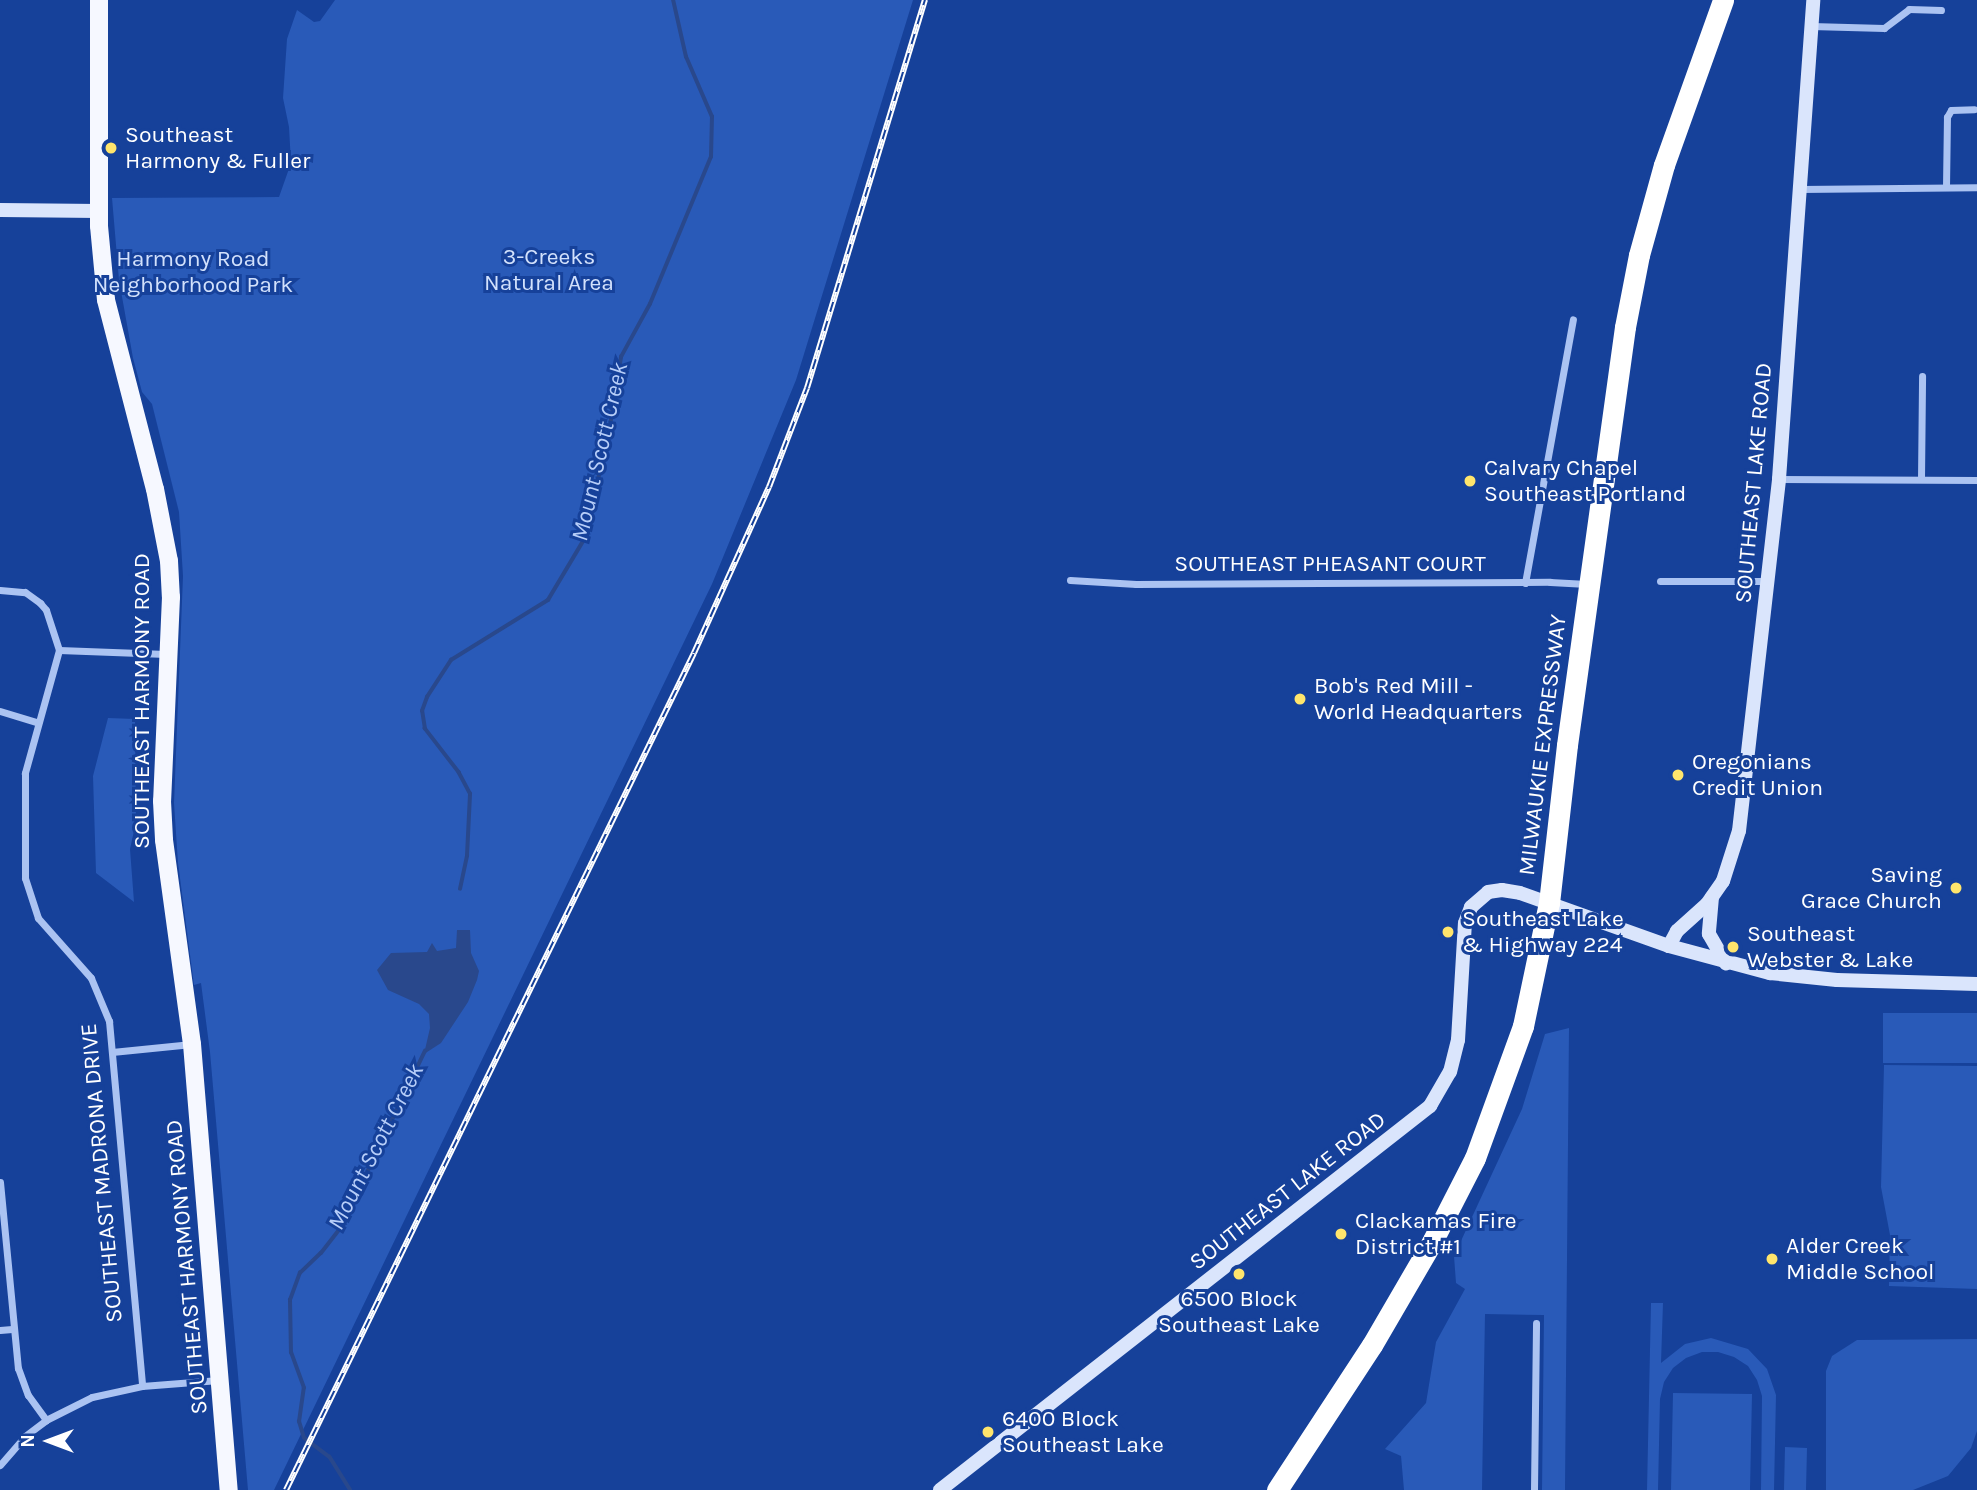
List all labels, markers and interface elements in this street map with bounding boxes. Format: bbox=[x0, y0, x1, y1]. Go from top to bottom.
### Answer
place label: Southeast Harmony & Fuller bbox=[125, 121, 310, 175]
marker: Southeast Harmony & Fuller bbox=[103, 140, 119, 156]
park label: 3-Creeks Natural Area bbox=[484, 243, 614, 297]
park label: Harmony Road Neighborhood Park bbox=[93, 245, 293, 299]
water label: Mount Scott Creek bbox=[565, 360, 635, 544]
street label: SOUTHEAST LAKE ROAD bbox=[1730, 362, 1778, 604]
place label: Calvary Chapel Southeast Portland bbox=[1484, 454, 1686, 508]
marker: Calvary Chapel Southeast Portland bbox=[1462, 473, 1478, 489]
street label: SOUTHEAST PHEASANT COURT bbox=[1174, 550, 1486, 578]
street label: SOUTHEAST HARMONY ROAD bbox=[128, 553, 156, 849]
street label: MILWAUKIE EXPRESSWAY bbox=[1513, 613, 1573, 877]
place label: Bob's Red Mill - World Headquarters bbox=[1314, 672, 1523, 726]
marker: Bob's Red Mill - World Headquarters bbox=[1292, 691, 1308, 707]
place label: Oregonians Credit Union bbox=[1692, 748, 1823, 802]
marker: Oregonians Credit Union bbox=[1670, 767, 1686, 783]
place label: Saving Grace Church bbox=[1801, 861, 1942, 915]
marker: Saving Grace Church bbox=[1948, 880, 1964, 896]
place label: Southeast Lake & Highway 224 bbox=[1462, 905, 1624, 959]
place label: Southeast Webster & Lake bbox=[1747, 920, 1913, 974]
marker: Southeast Lake & Highway 224 bbox=[1440, 924, 1456, 940]
marker: Southeast Webster & Lake bbox=[1725, 939, 1741, 955]
street label: SOUTHEAST MADRONA DRIVE bbox=[75, 1022, 129, 1324]
water label: Mount Scott Creek bbox=[322, 1059, 430, 1235]
street label: SOUTHEAST LAKE ROAD bbox=[1184, 1106, 1392, 1276]
street label: SOUTHEAST HARMONY ROAD bbox=[160, 1118, 214, 1416]
place label: Clackamas Fire District #1 bbox=[1355, 1207, 1516, 1261]
marker: Clackamas Fire District #1 bbox=[1333, 1226, 1349, 1242]
place label: Alder Creek Middle School bbox=[1786, 1232, 1935, 1286]
marker: Alder Creek Middle School bbox=[1764, 1251, 1780, 1267]
marker: 6500 Block Southeast Lake bbox=[1231, 1266, 1247, 1282]
place label: 6500 Block Southeast Lake bbox=[1158, 1285, 1320, 1339]
place label: 6400 Block Southeast Lake bbox=[1002, 1405, 1164, 1459]
north arrow bbox=[14, 1406, 84, 1476]
marker: 6400 Block Southeast Lake bbox=[980, 1424, 996, 1440]
text: N bbox=[17, 1434, 39, 1448]

